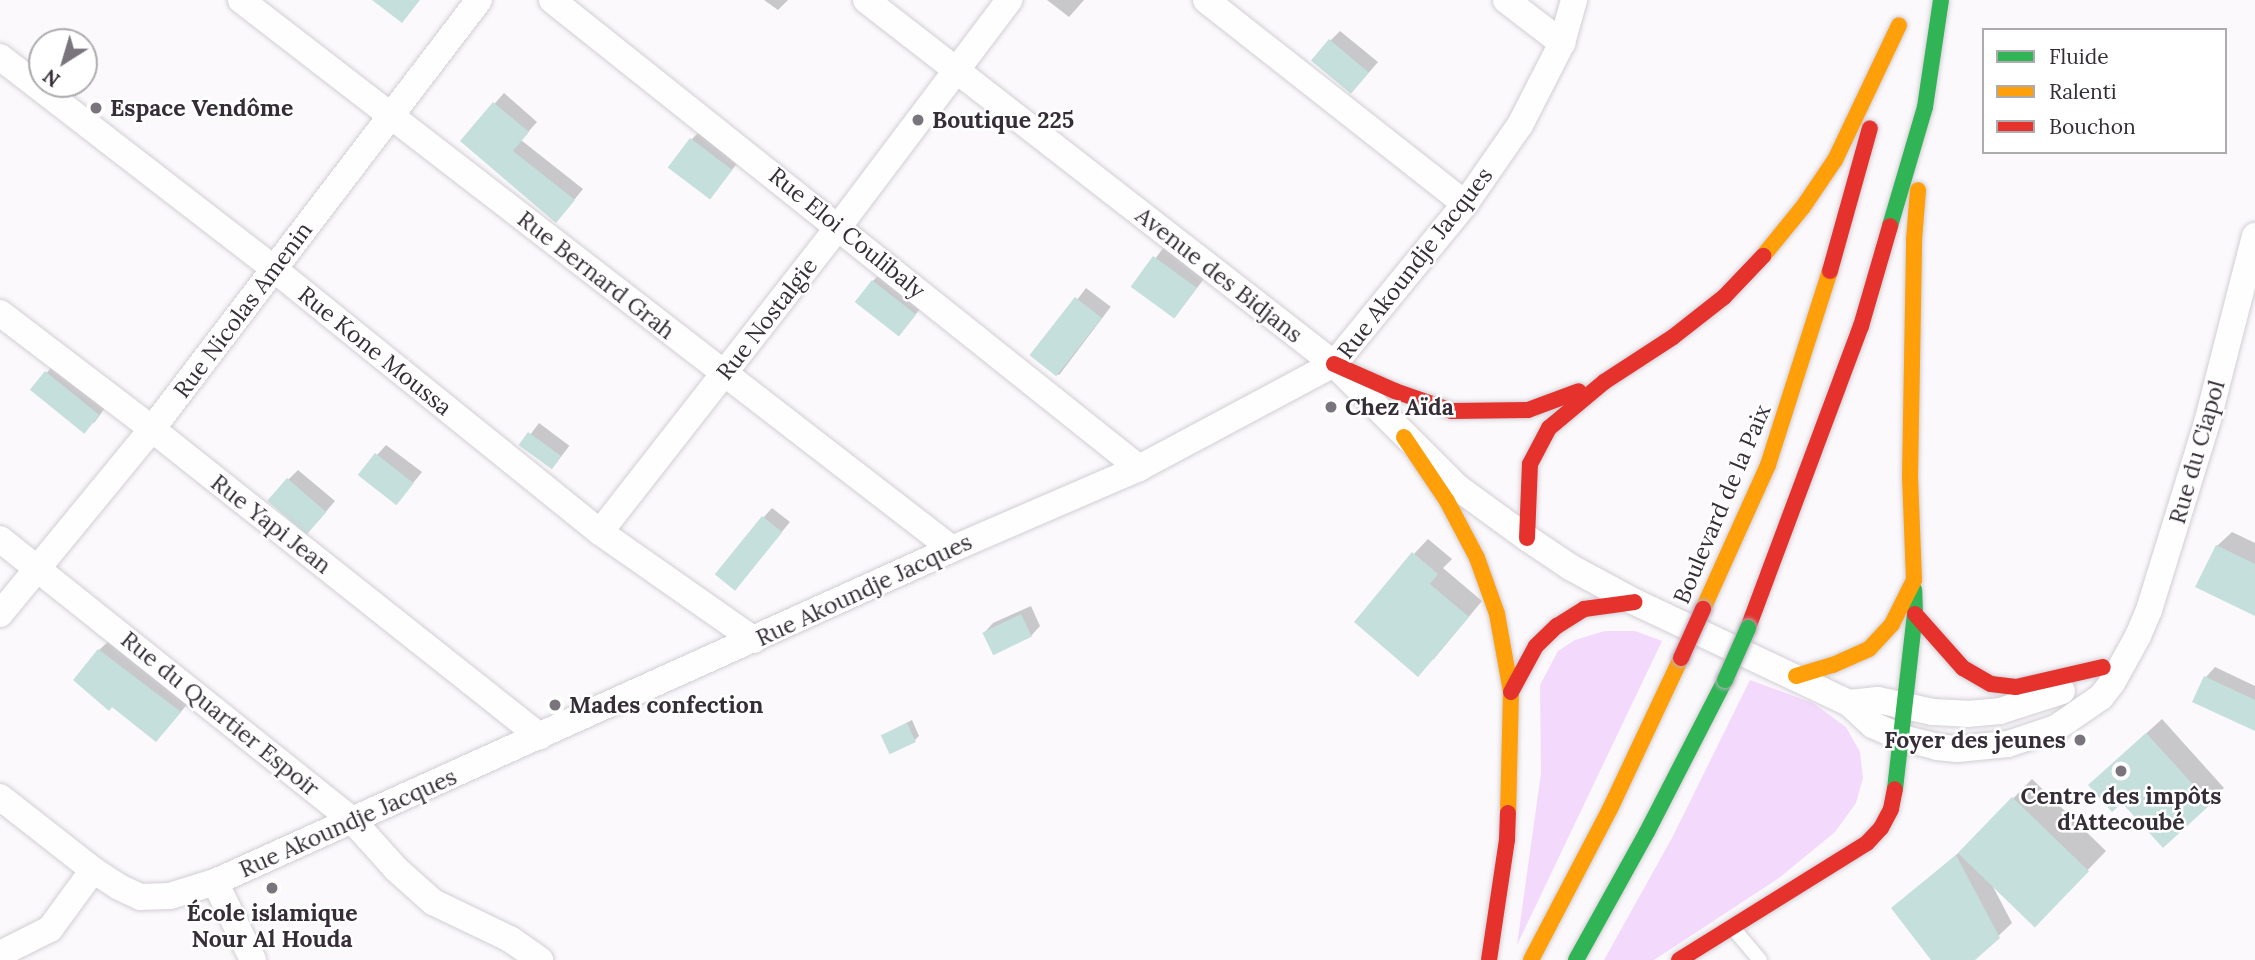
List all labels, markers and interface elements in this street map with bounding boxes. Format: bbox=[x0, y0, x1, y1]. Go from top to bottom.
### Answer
north arrow bbox=[28, 28, 98, 98]
legend bbox=[1982, 28, 2227, 154]
text: Fluide bbox=[2049, 43, 2109, 70]
text: N bbox=[38, 64, 65, 92]
text: Ralenti bbox=[2049, 78, 2117, 105]
place label: Espace Vendôme bbox=[110, 94, 293, 122]
marker: Espace Vendôme bbox=[88, 100, 104, 116]
place label: Boutique 225 bbox=[932, 106, 1074, 134]
marker: Boutique 225 bbox=[910, 112, 926, 128]
text: Bouchon bbox=[2049, 113, 2136, 140]
street label: Rue Eloi Coulibaly bbox=[763, 162, 931, 304]
street label: Rue Akoundje Jacques bbox=[1332, 162, 1498, 364]
street label: Avenue des Bidjans bbox=[1130, 201, 1308, 349]
street label: Rue Bernard Grah bbox=[512, 205, 680, 345]
street label: Rue Nicolas Amenin bbox=[168, 217, 318, 403]
street label: Rue Nostalgie bbox=[711, 252, 823, 386]
street label: Rue Kone Moussa bbox=[293, 281, 457, 421]
street label: Rue du Ciapol bbox=[2163, 377, 2231, 527]
place label: Chez Aïda bbox=[1345, 393, 1454, 421]
marker: Chez Aïda bbox=[1323, 399, 1339, 415]
street label: Boulevard de la Paix bbox=[1668, 400, 1776, 608]
street label: Rue Yapi Jean bbox=[205, 469, 337, 579]
street label: Rue Akoundje Jacques bbox=[752, 528, 976, 652]
street label: Rue du Quartier Espoir bbox=[115, 626, 325, 802]
place label: Mades confection bbox=[569, 691, 763, 719]
marker: Mades confection bbox=[547, 697, 563, 713]
place label: Foyer des jeunes bbox=[1884, 726, 2066, 754]
marker: Foyer des jeunes bbox=[2072, 732, 2088, 748]
street label: Rue Akoundje Jacques bbox=[235, 763, 461, 883]
marker: Centre des impôts d'Attecoubé bbox=[2113, 763, 2129, 779]
place label: Centre des impôts d'Attecoubé bbox=[2021, 782, 2221, 836]
marker: École islamique Nour Al Houda bbox=[264, 880, 280, 896]
place label: École islamique Nour Al Houda bbox=[186, 899, 358, 953]

